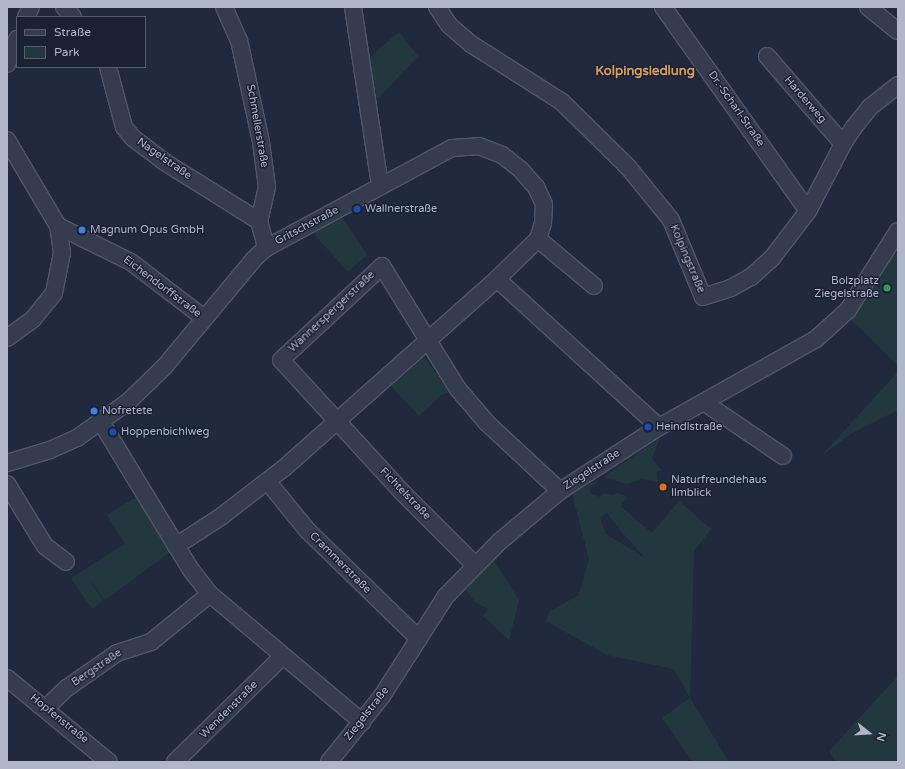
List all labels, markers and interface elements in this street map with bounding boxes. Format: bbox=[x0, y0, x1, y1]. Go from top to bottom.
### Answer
legend bbox=[16, 16, 146, 68]
text: Straße bbox=[54, 25, 91, 39]
text: Park bbox=[54, 45, 80, 59]
district label: Kolpingsiedlung bbox=[595, 63, 695, 79]
street label: Dr.-Scharl-Straße bbox=[705, 69, 767, 149]
street label: Harderweg bbox=[781, 74, 829, 126]
street label: Schmellerstraße bbox=[243, 83, 271, 169]
street label: Nagelstraße bbox=[134, 135, 194, 183]
place label: Wallnerstraße bbox=[365, 202, 437, 216]
street label: Gritschstraße bbox=[273, 204, 341, 248]
marker: Wallnerstraße bbox=[352, 204, 362, 214]
place label: Magnum Opus GmbH bbox=[90, 223, 204, 237]
street label: Kolpingstraße bbox=[667, 223, 707, 295]
marker: Magnum Opus GmbH bbox=[77, 225, 87, 235]
street label: Eichendorffstraße bbox=[120, 253, 204, 321]
street label: Wannerspergerstraße bbox=[286, 269, 378, 355]
place label: Bolzplatz Ziegelstraße bbox=[814, 275, 879, 301]
marker: Bolzplatz Ziegelstraße bbox=[882, 283, 892, 293]
place label: Nofretete bbox=[102, 404, 152, 418]
marker: Nofretete bbox=[89, 406, 99, 416]
place label: Heindlstraße bbox=[656, 420, 722, 434]
marker: Heindlstraße bbox=[643, 422, 653, 432]
place label: Hoppenbichlweg bbox=[121, 425, 209, 439]
marker: Hoppenbichlweg bbox=[108, 427, 118, 437]
street label: Ziegelstraße bbox=[561, 447, 623, 493]
street label: Fichtelstraße bbox=[377, 465, 433, 523]
place label: Naturfreundehaus Ilmblick bbox=[671, 474, 767, 500]
marker: Naturfreundehaus Ilmblick bbox=[658, 482, 668, 492]
street label: Crammerstraße bbox=[307, 530, 373, 596]
street label: Bergstraße bbox=[69, 646, 125, 690]
street label: Wendenstraße bbox=[197, 678, 261, 742]
street label: Ziegelstraße bbox=[342, 684, 392, 744]
street label: Hopfenstraße bbox=[27, 691, 91, 747]
north arrow bbox=[849, 713, 889, 753]
text: N bbox=[873, 731, 888, 743]

